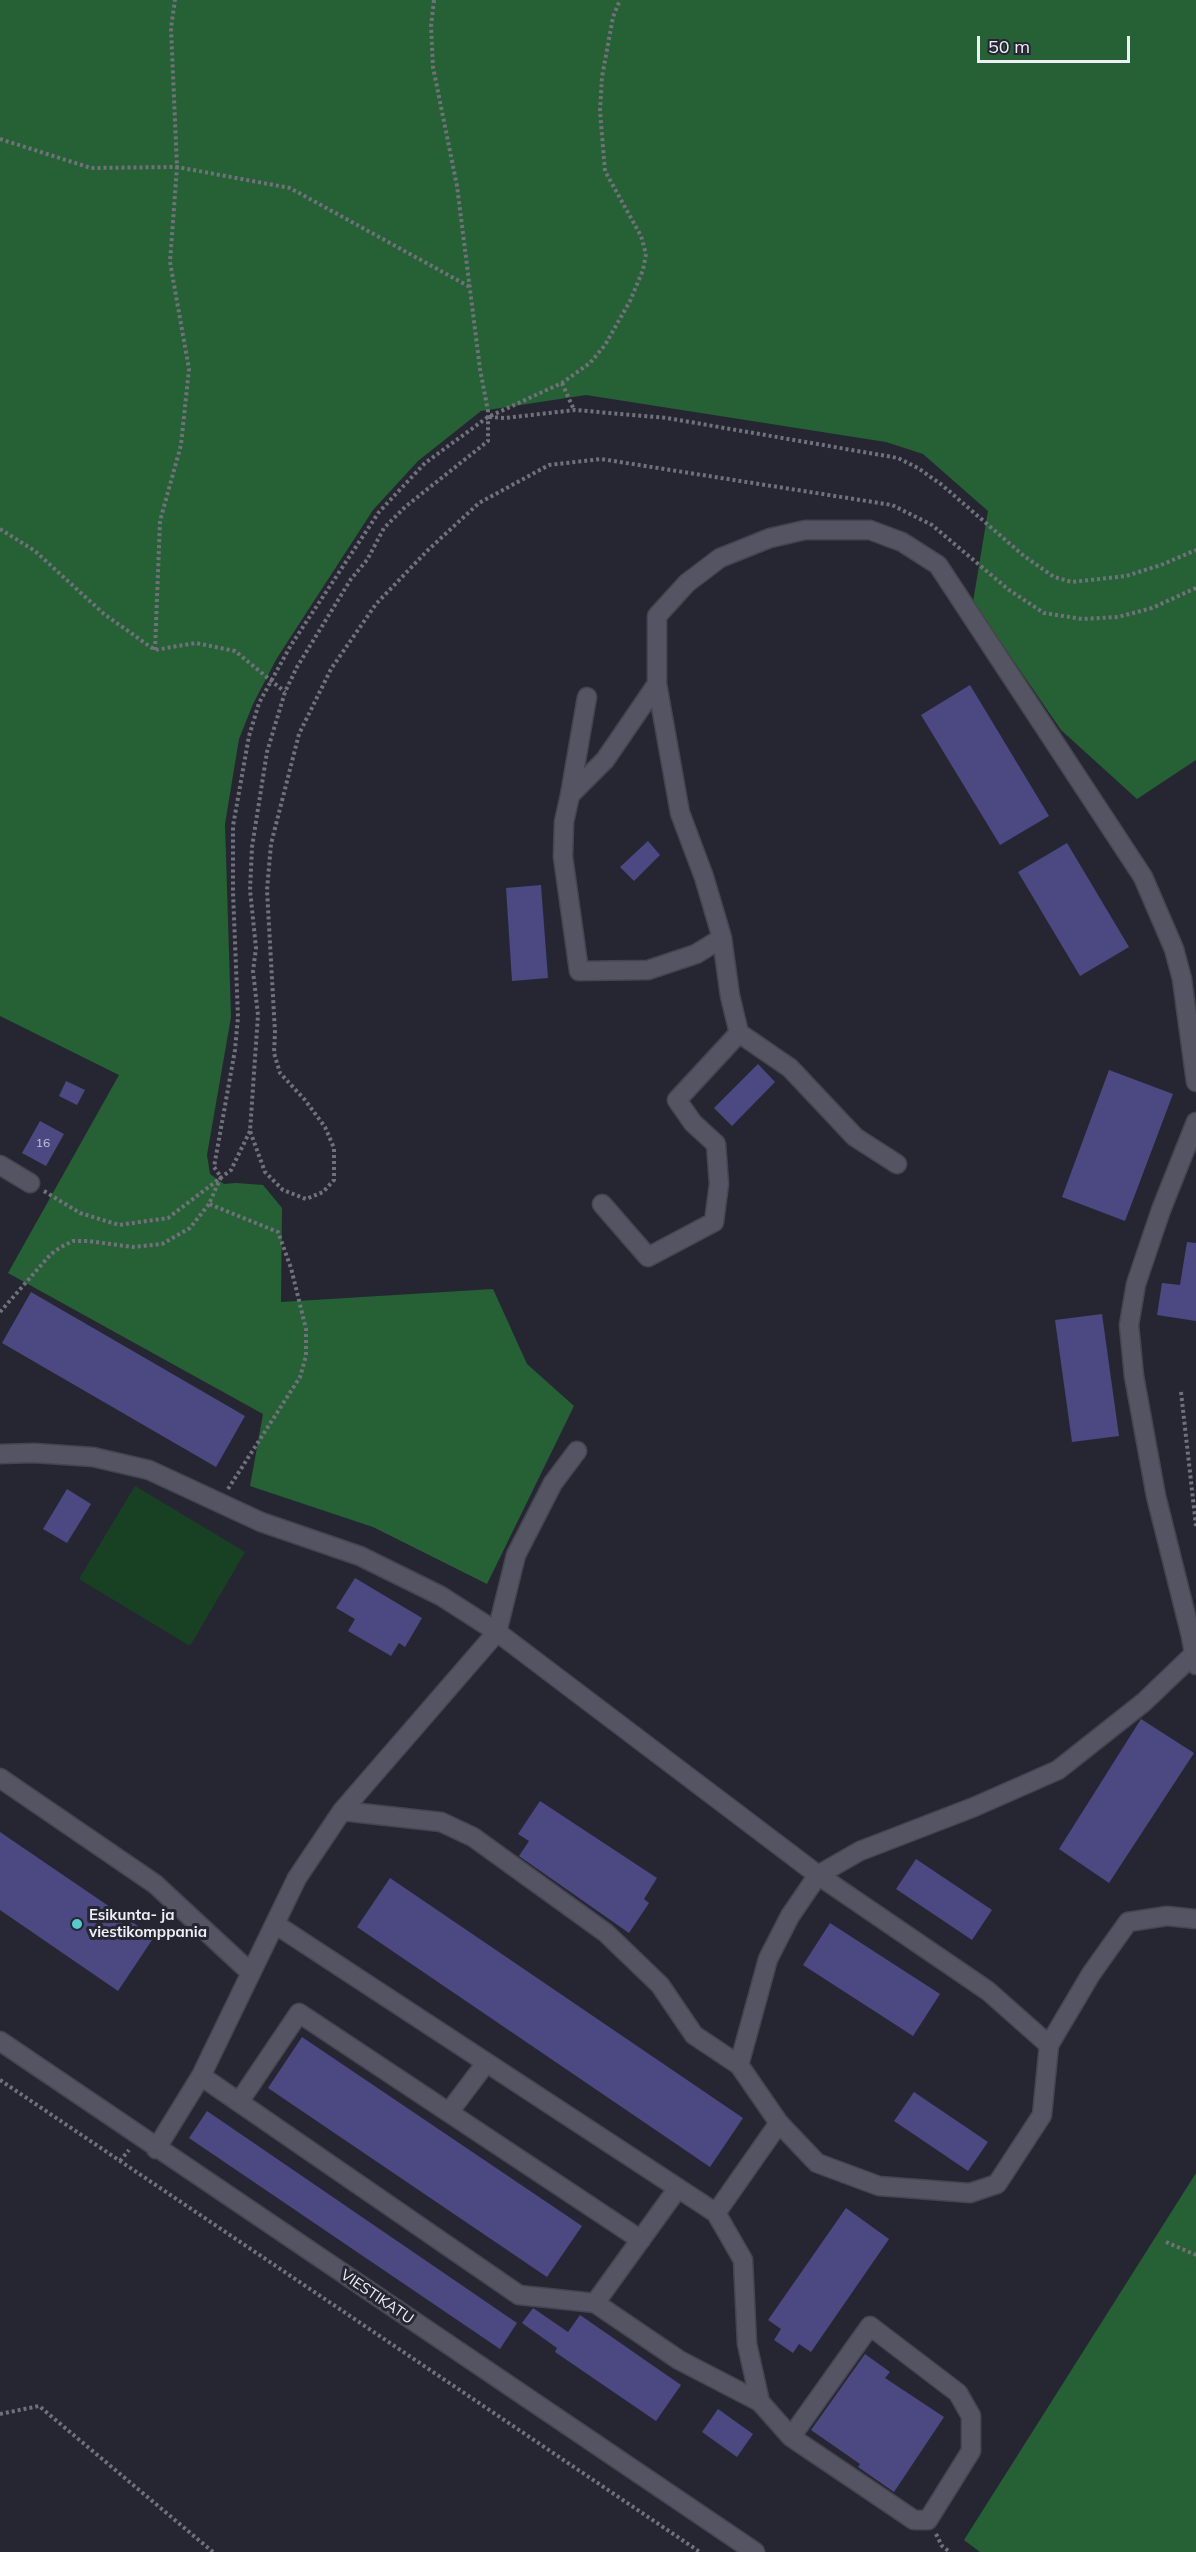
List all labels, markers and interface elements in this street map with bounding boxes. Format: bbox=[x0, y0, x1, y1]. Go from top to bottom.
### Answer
scale bar bbox=[980, 24, 1133, 62]
text: 50 m bbox=[988, 35, 1030, 58]
house number: 16 bbox=[36, 1136, 50, 1150]
place label: Esikunta- ja viestikomppania bbox=[89, 1906, 207, 1941]
marker: Esikunta- ja viestikomppania bbox=[70, 1917, 84, 1931]
street label: VIESTIKATU bbox=[337, 2266, 417, 2328]

